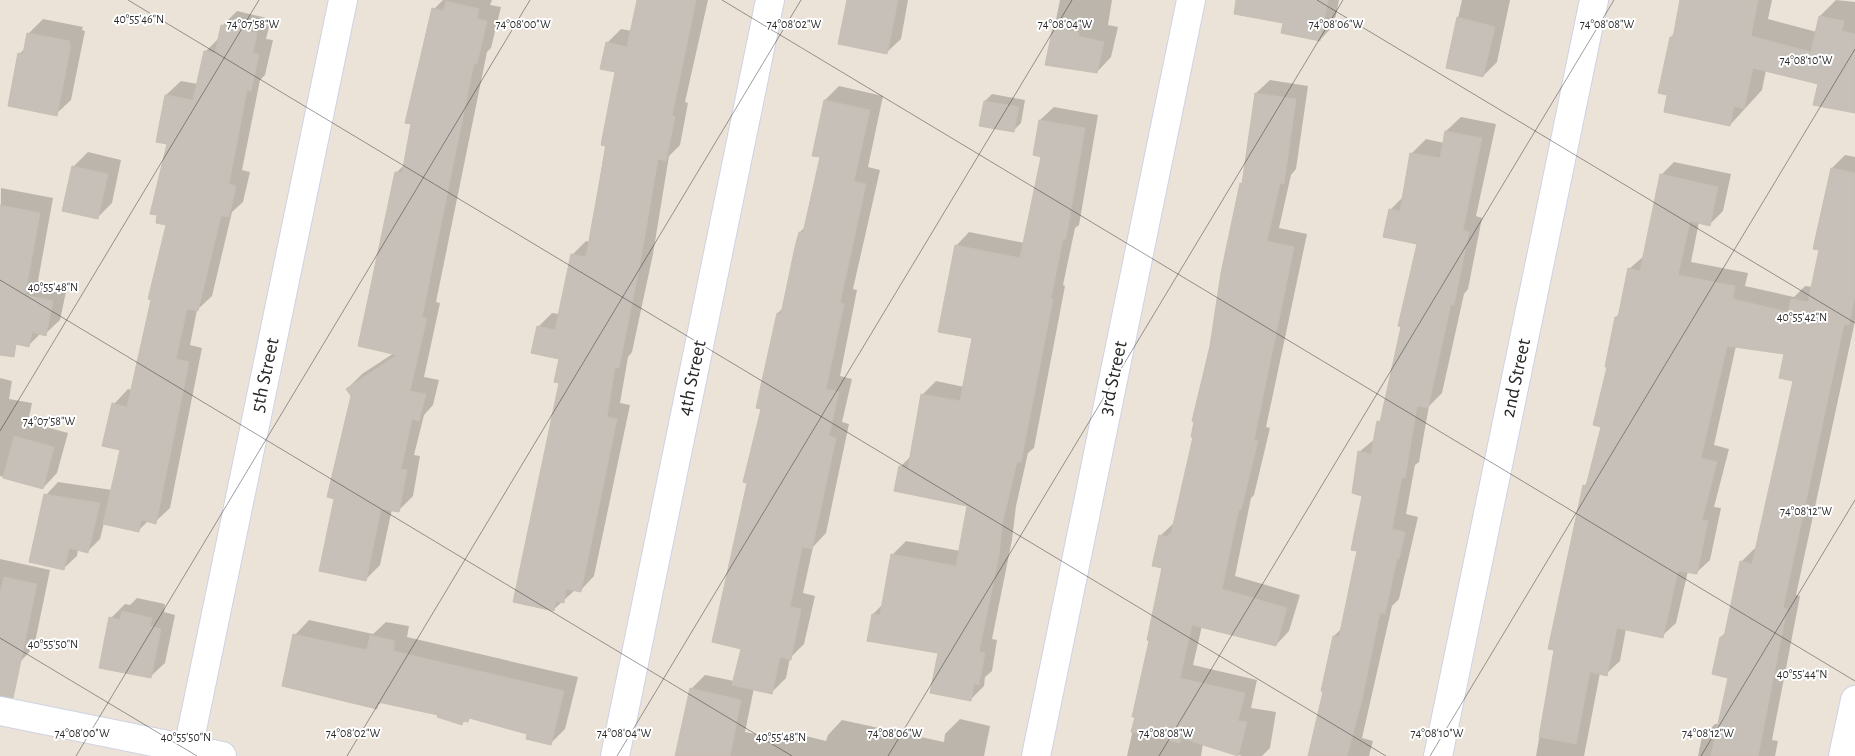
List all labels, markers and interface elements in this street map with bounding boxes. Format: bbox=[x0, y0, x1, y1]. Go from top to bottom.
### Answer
text: 40°55'46"N bbox=[114, 13, 164, 25]
text: 74°07'58"W bbox=[227, 18, 280, 30]
text: 74°08'00"W bbox=[495, 18, 551, 30]
text: 74°08'02"W bbox=[767, 18, 821, 30]
text: 74°08'04"W bbox=[1038, 18, 1093, 30]
text: 74°08'06"W bbox=[1309, 18, 1364, 30]
text: 74°08'08"W bbox=[1580, 18, 1635, 30]
text: 74°08'10"W bbox=[1779, 54, 1833, 66]
text: 40°55'48"N bbox=[28, 281, 78, 293]
text: 40°55'42"N bbox=[1777, 311, 1827, 323]
street label: 5th Street bbox=[247, 335, 283, 414]
street label: 2nd Street bbox=[1498, 336, 1534, 419]
street label: 4th Street bbox=[674, 338, 710, 418]
street label: 3rd Street bbox=[1095, 338, 1131, 417]
text: 74°07'58"W bbox=[23, 415, 76, 427]
text: 74°08'12"W bbox=[1780, 505, 1832, 517]
text: 40°55'50"N bbox=[28, 638, 78, 650]
text: 40°55'44"N bbox=[1777, 668, 1827, 680]
text: 74°08'00"W bbox=[54, 727, 110, 739]
text: 74°08'02"W bbox=[326, 727, 380, 739]
text: 74°08'04"W bbox=[597, 727, 652, 739]
text: 74°08'06"W bbox=[868, 727, 923, 739]
text: 74°08'08"W bbox=[1139, 727, 1194, 739]
text: 74°08'10"W bbox=[1410, 727, 1464, 739]
text: 74°08'12"W bbox=[1682, 727, 1734, 739]
text: 40°55'50"N bbox=[161, 731, 211, 743]
text: 40°55'48"N bbox=[756, 731, 806, 743]

